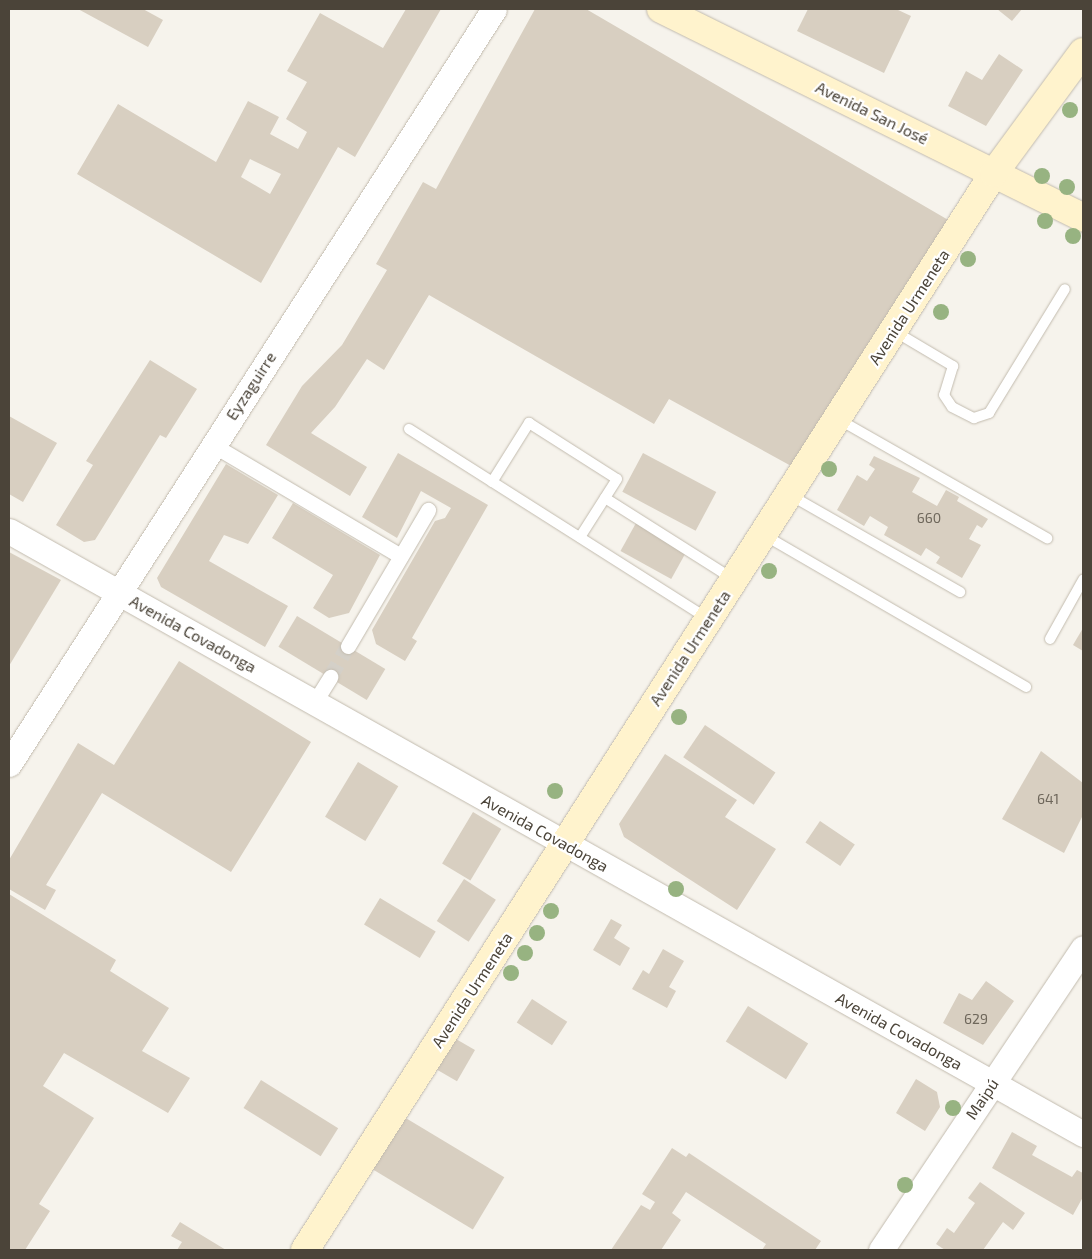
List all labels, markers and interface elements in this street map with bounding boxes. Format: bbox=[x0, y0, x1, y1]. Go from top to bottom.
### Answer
street label: Avenida San José bbox=[812, 77, 932, 149]
street label: Avenida Urmeneta bbox=[865, 246, 953, 368]
street label: Eyzaguirre bbox=[222, 348, 280, 424]
house number: 660 bbox=[917, 510, 941, 526]
street label: Avenida Urmeneta bbox=[646, 587, 734, 709]
street label: Avenida Covadonga bbox=[126, 591, 260, 677]
street label: Avenida Covadonga bbox=[478, 790, 612, 876]
house number: 641 bbox=[1037, 791, 1059, 807]
street label: Avenida Urmeneta bbox=[428, 929, 516, 1051]
street label: Avenida Covadonga bbox=[832, 988, 966, 1074]
house number: 629 bbox=[964, 1011, 988, 1027]
street label: Maipú bbox=[961, 1075, 1003, 1123]

